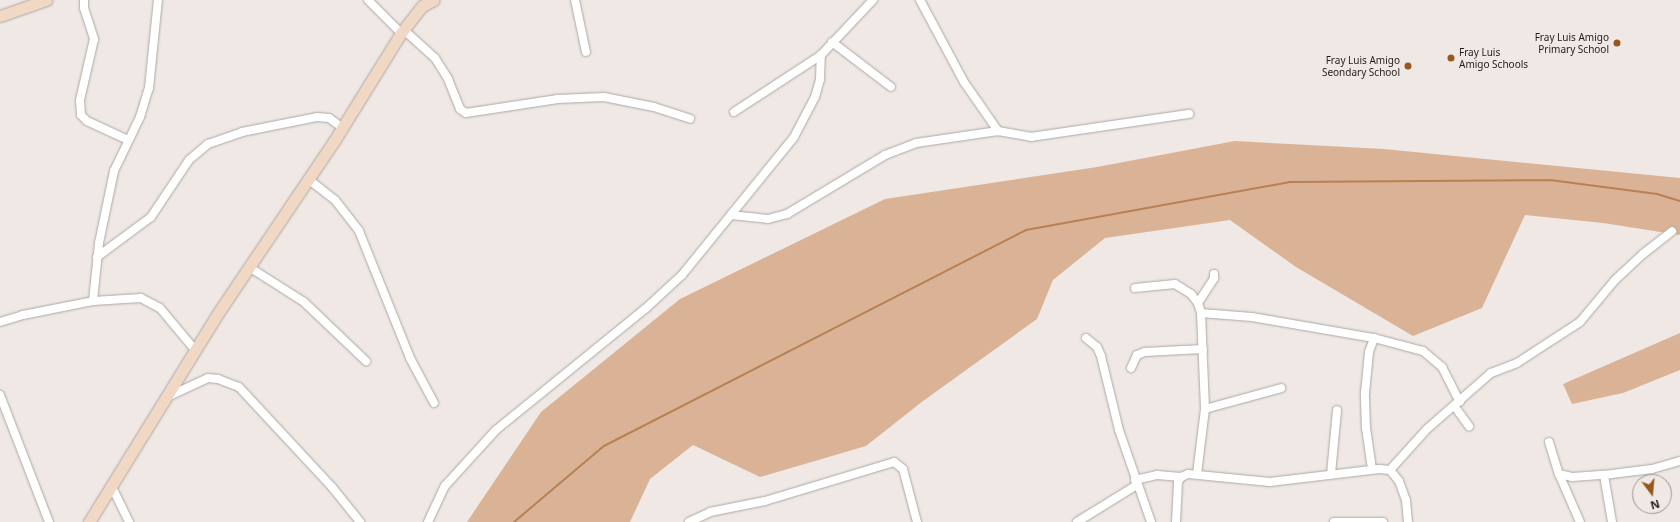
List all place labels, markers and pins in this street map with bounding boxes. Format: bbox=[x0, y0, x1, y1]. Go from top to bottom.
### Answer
place label: Fray Luis Amigo Primary School bbox=[1535, 31, 1609, 54]
marker: Fray Luis Amigo Primary School bbox=[1612, 38, 1622, 48]
place label: Fray Luis Amigo Schools bbox=[1459, 46, 1528, 70]
marker: Fray Luis Amigo Schools bbox=[1446, 53, 1456, 63]
place label: Fray Luis Amigo Seondary School bbox=[1322, 54, 1400, 78]
marker: Fray Luis Amigo Seondary School bbox=[1403, 61, 1413, 71]

